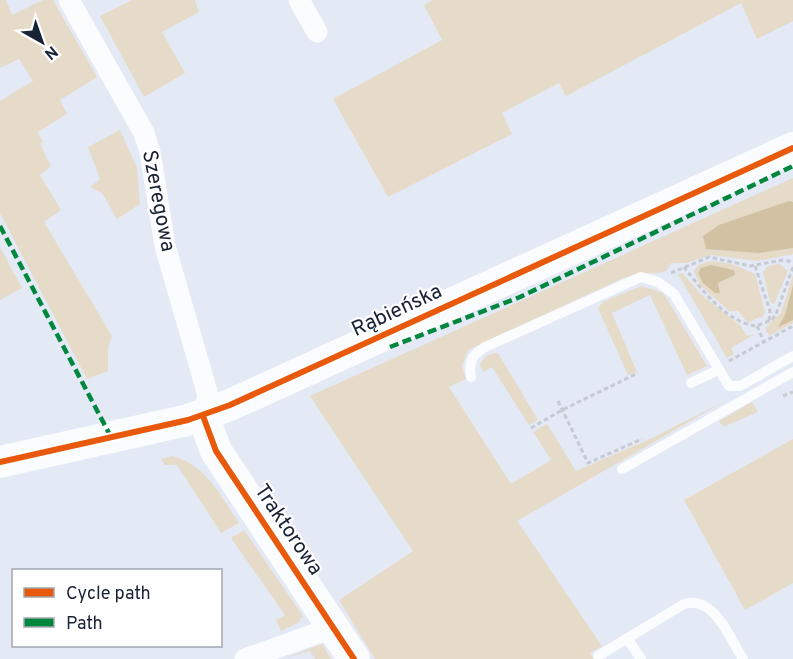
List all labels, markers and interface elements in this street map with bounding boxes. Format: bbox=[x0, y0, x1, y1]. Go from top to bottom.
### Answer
north arrow bbox=[12, 12, 72, 72]
text: N bbox=[40, 41, 61, 63]
street label: Szeregowa bbox=[135, 148, 181, 254]
street label: Rąbieńska bbox=[347, 278, 447, 344]
street label: Traktorowa bbox=[248, 479, 328, 581]
legend bbox=[12, 569, 222, 647]
text: Cycle path bbox=[66, 583, 151, 606]
text: Path bbox=[66, 613, 103, 636]

